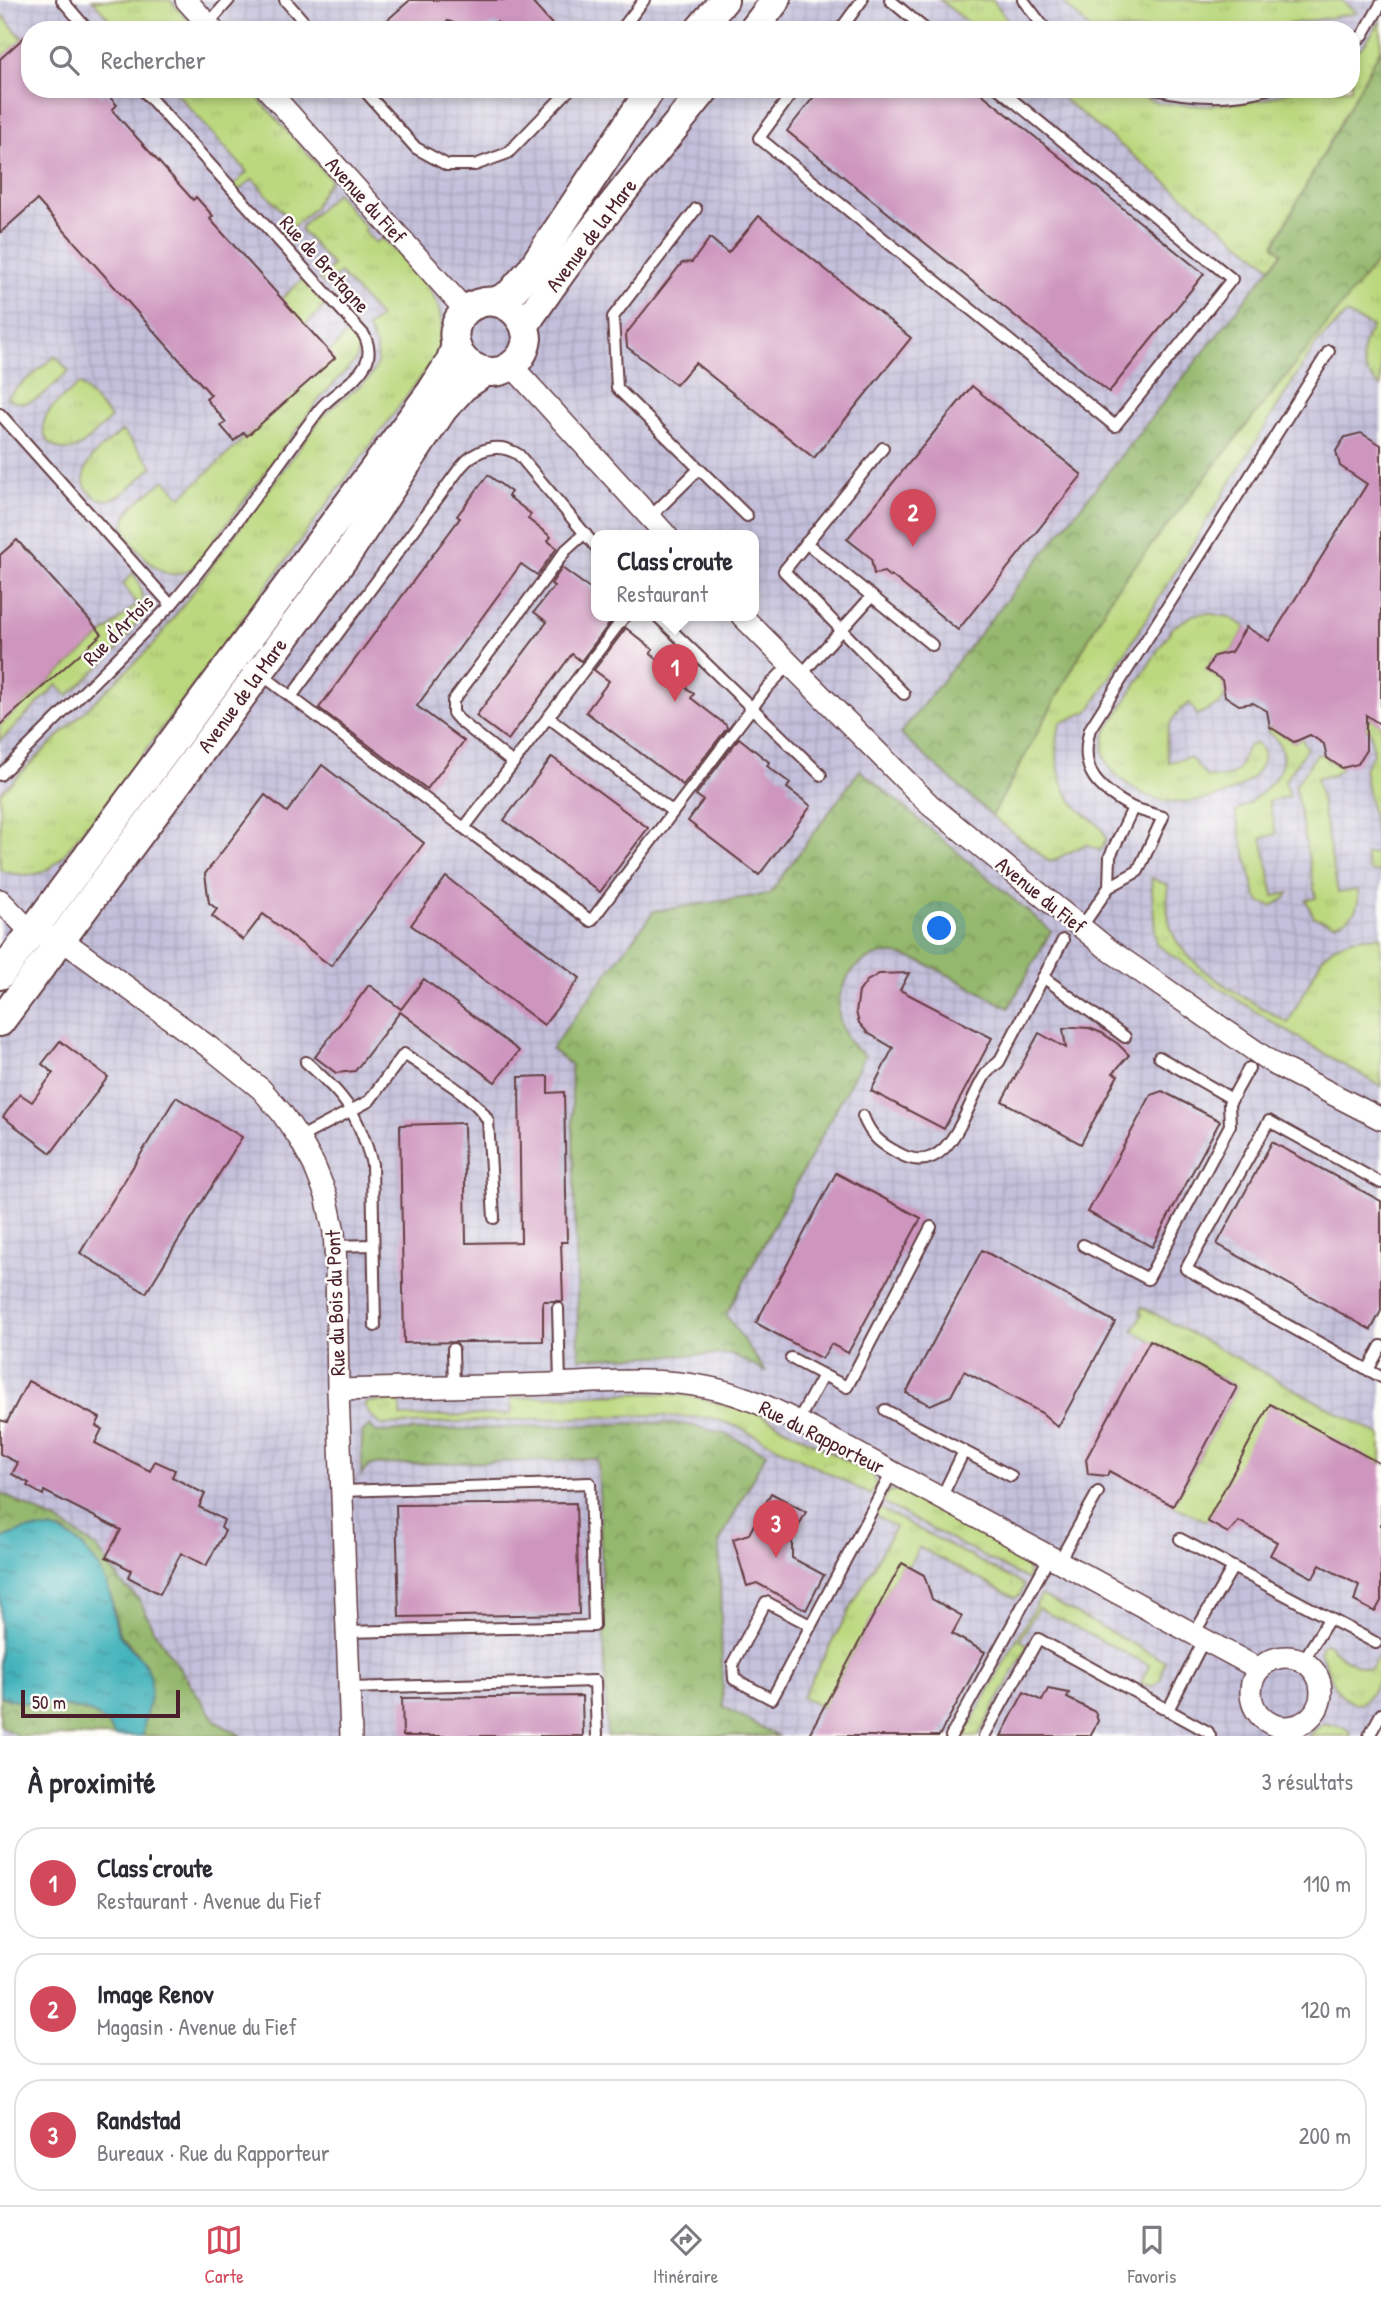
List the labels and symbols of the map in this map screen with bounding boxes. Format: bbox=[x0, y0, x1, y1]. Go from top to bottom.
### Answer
street label: Avenue du Fief bbox=[319, 150, 413, 250]
street label: Avenue de la Mare bbox=[539, 172, 643, 298]
street label: Rue de Bretagne bbox=[273, 209, 377, 319]
pin: 2 bbox=[890, 489, 936, 547]
street label: Rue d'Artois bbox=[76, 588, 160, 672]
street label: Avenue de la Mare bbox=[191, 632, 293, 758]
pin: 1 bbox=[652, 644, 698, 702]
street label: Avenue du Fief bbox=[990, 850, 1092, 941]
your location bbox=[922, 911, 956, 945]
street label: Rue du Bois du Pont bbox=[318, 1229, 352, 1376]
street label: Rue du Rapporteur bbox=[754, 1393, 890, 1481]
pin: 3 bbox=[753, 1500, 799, 1558]
scale bar bbox=[21, 1687, 180, 1719]

